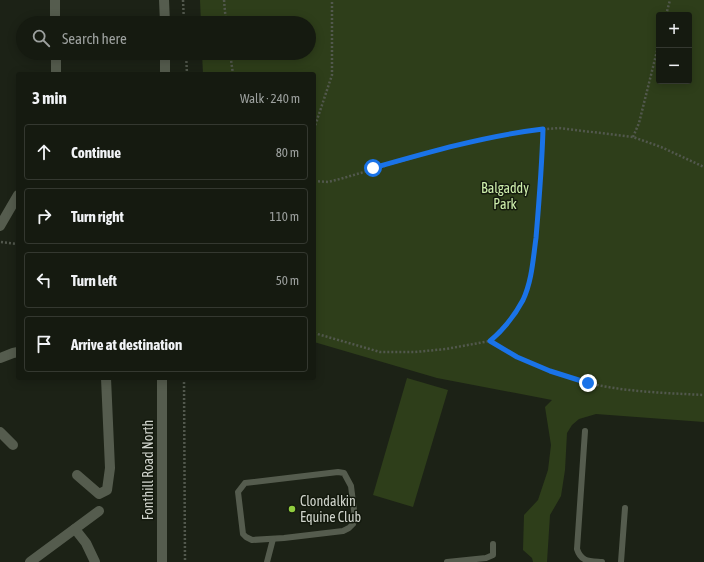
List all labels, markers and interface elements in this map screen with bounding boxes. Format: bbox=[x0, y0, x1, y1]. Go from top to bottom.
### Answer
map controls bbox=[656, 12, 692, 84]
button: + bbox=[656, 12, 692, 48]
search box bbox=[16, 16, 316, 60]
icon: search bbox=[30, 27, 52, 49]
text: Search here bbox=[62, 30, 127, 47]
button: − bbox=[656, 48, 692, 84]
text: 3 min bbox=[32, 88, 67, 108]
text: Walk · 240 m bbox=[240, 91, 300, 106]
icon: ahead bbox=[33, 141, 55, 163]
text: Continue bbox=[71, 144, 121, 161]
text: 80 m bbox=[276, 145, 299, 160]
route start bbox=[364, 159, 382, 177]
park label: Balgaddy Park bbox=[481, 180, 529, 212]
icon: right bbox=[33, 205, 55, 227]
text: Turn right bbox=[71, 208, 124, 225]
text: 110 m bbox=[270, 209, 299, 224]
icon: left bbox=[33, 269, 55, 291]
text: Turn left bbox=[71, 272, 117, 289]
text: 50 m bbox=[276, 273, 299, 288]
icon: arrive bbox=[33, 333, 55, 355]
text: Arrive at destination bbox=[71, 336, 182, 353]
route end bbox=[579, 374, 597, 392]
street label: Fonthill Road North bbox=[140, 420, 156, 520]
place label: Clondalkin Equine Club bbox=[300, 493, 361, 525]
marker: Clondalkin Equine Club bbox=[287, 504, 297, 514]

